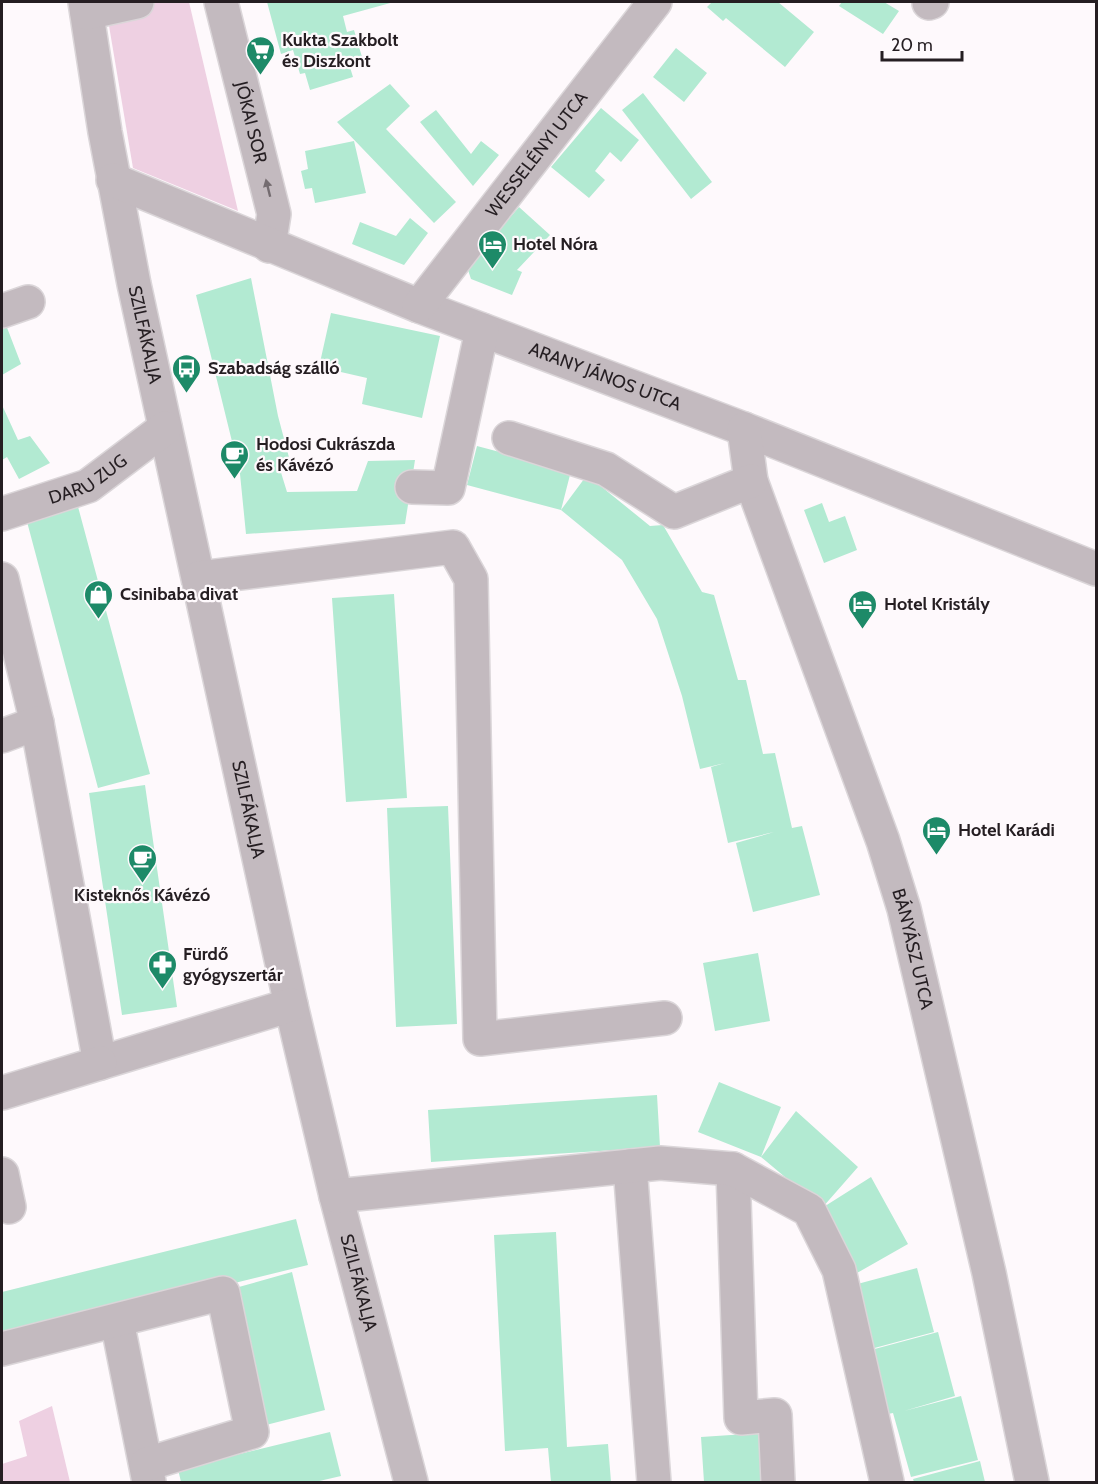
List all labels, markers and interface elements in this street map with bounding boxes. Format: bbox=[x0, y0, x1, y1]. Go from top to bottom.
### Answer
scale bar bbox=[882, 24, 962, 62]
place label: Kukta Szakbolt és Diszkont bbox=[282, 29, 398, 72]
supermarket icon: Kukta Szakbolt és Diszkont bbox=[245, 34, 277, 76]
text: 20 m bbox=[891, 34, 933, 56]
street label: JÓKAI SOR bbox=[230, 78, 272, 166]
street label: WESSELÉNYI UTCA bbox=[481, 87, 592, 222]
one-way arrow bbox=[262, 179, 272, 197]
hotel icon: Hotel Nóra bbox=[476, 228, 508, 270]
place label: Hotel Nóra bbox=[513, 233, 598, 255]
street label: SZILFÁKALJA bbox=[124, 284, 166, 386]
street label: ARANY JÁNOS UTCA bbox=[526, 338, 684, 415]
bus stop icon: Szabadság szálló bbox=[171, 352, 203, 394]
place label: Szabadság szálló bbox=[208, 357, 340, 379]
place label: Hodosi Cukrászda és Kávézó bbox=[256, 433, 395, 476]
cafe icon: Hodosi Cukrászda és Kávézó bbox=[219, 438, 251, 480]
street label: DARU ZUG bbox=[46, 450, 131, 509]
shop icon: Csinibaba divat bbox=[83, 578, 115, 620]
place label: Csinibaba divat bbox=[120, 583, 238, 605]
hotel icon: Hotel Kristály bbox=[847, 588, 879, 630]
place label: Hotel Kristály bbox=[884, 593, 990, 615]
street label: SZILFÁKALJA bbox=[227, 758, 270, 860]
hotel icon: Hotel Karádi bbox=[921, 814, 953, 856]
place label: Hotel Karádi bbox=[958, 819, 1055, 841]
cafe icon: Kisteknős Kávézó bbox=[126, 842, 158, 884]
place label: Kisteknős Kávézó bbox=[74, 884, 210, 906]
street label: BÁNYÁSZ UTCA bbox=[887, 886, 938, 1012]
place label: Fürdő gyógyszertár bbox=[183, 943, 283, 986]
pharmacy icon: Fürdő gyógyszertár bbox=[146, 948, 178, 990]
street label: SZILFÁKALJA bbox=[335, 1232, 382, 1334]

